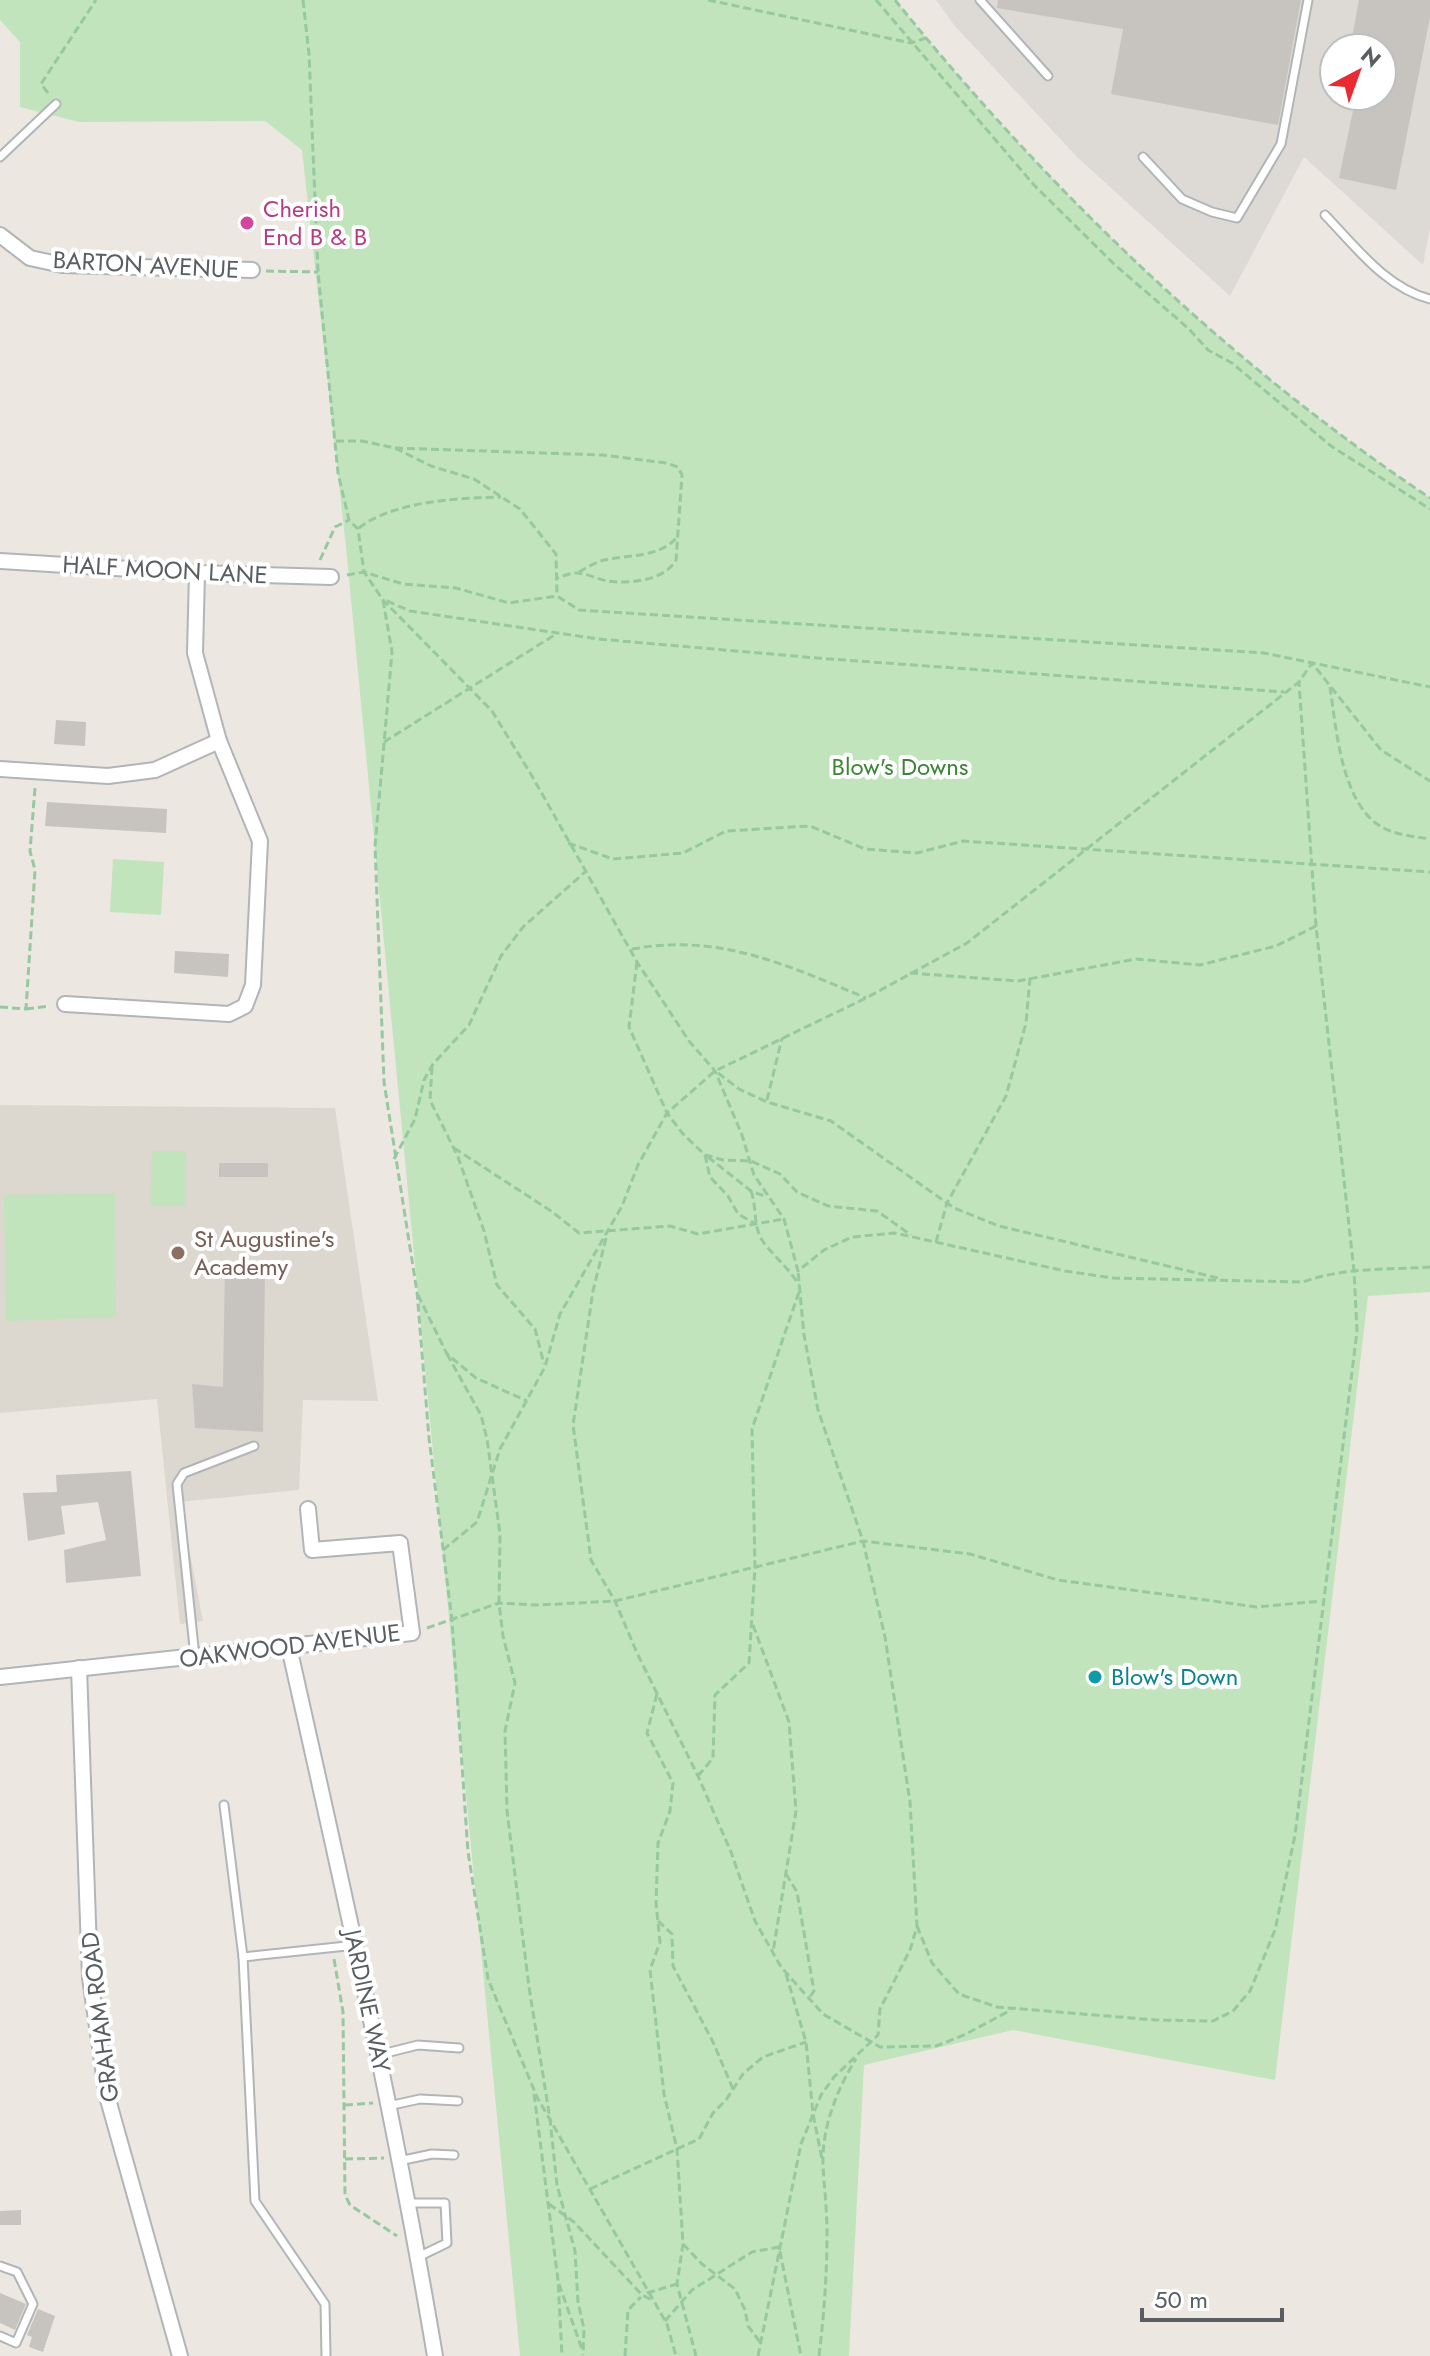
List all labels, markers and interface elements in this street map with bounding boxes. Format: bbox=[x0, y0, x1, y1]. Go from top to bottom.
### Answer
north arrow bbox=[1318, 32, 1398, 112]
text: N bbox=[1354, 39, 1388, 75]
place label: Cherish End B & B bbox=[263, 191, 367, 254]
marker: Cherish End B & B bbox=[238, 214, 256, 232]
street label: BARTON AVENUE bbox=[52, 242, 240, 287]
street label: HALF MOON LANE bbox=[62, 547, 268, 592]
park label: Blow's Downs bbox=[832, 749, 968, 784]
place label: St Augustine's Academy bbox=[194, 1221, 334, 1284]
marker: St Augustine's Academy bbox=[169, 1244, 187, 1262]
street label: OAKWOOD AVENUE bbox=[177, 1615, 403, 1676]
place label: Blow's Down bbox=[1111, 1659, 1238, 1694]
marker: Blow's Down bbox=[1086, 1668, 1104, 1686]
street label: JARDINE WAY bbox=[335, 1923, 400, 2076]
street label: GRAHAM ROAD bbox=[72, 1930, 127, 2104]
scale bar bbox=[1142, 2272, 1282, 2322]
text: 50 m bbox=[1154, 2282, 1208, 2317]

